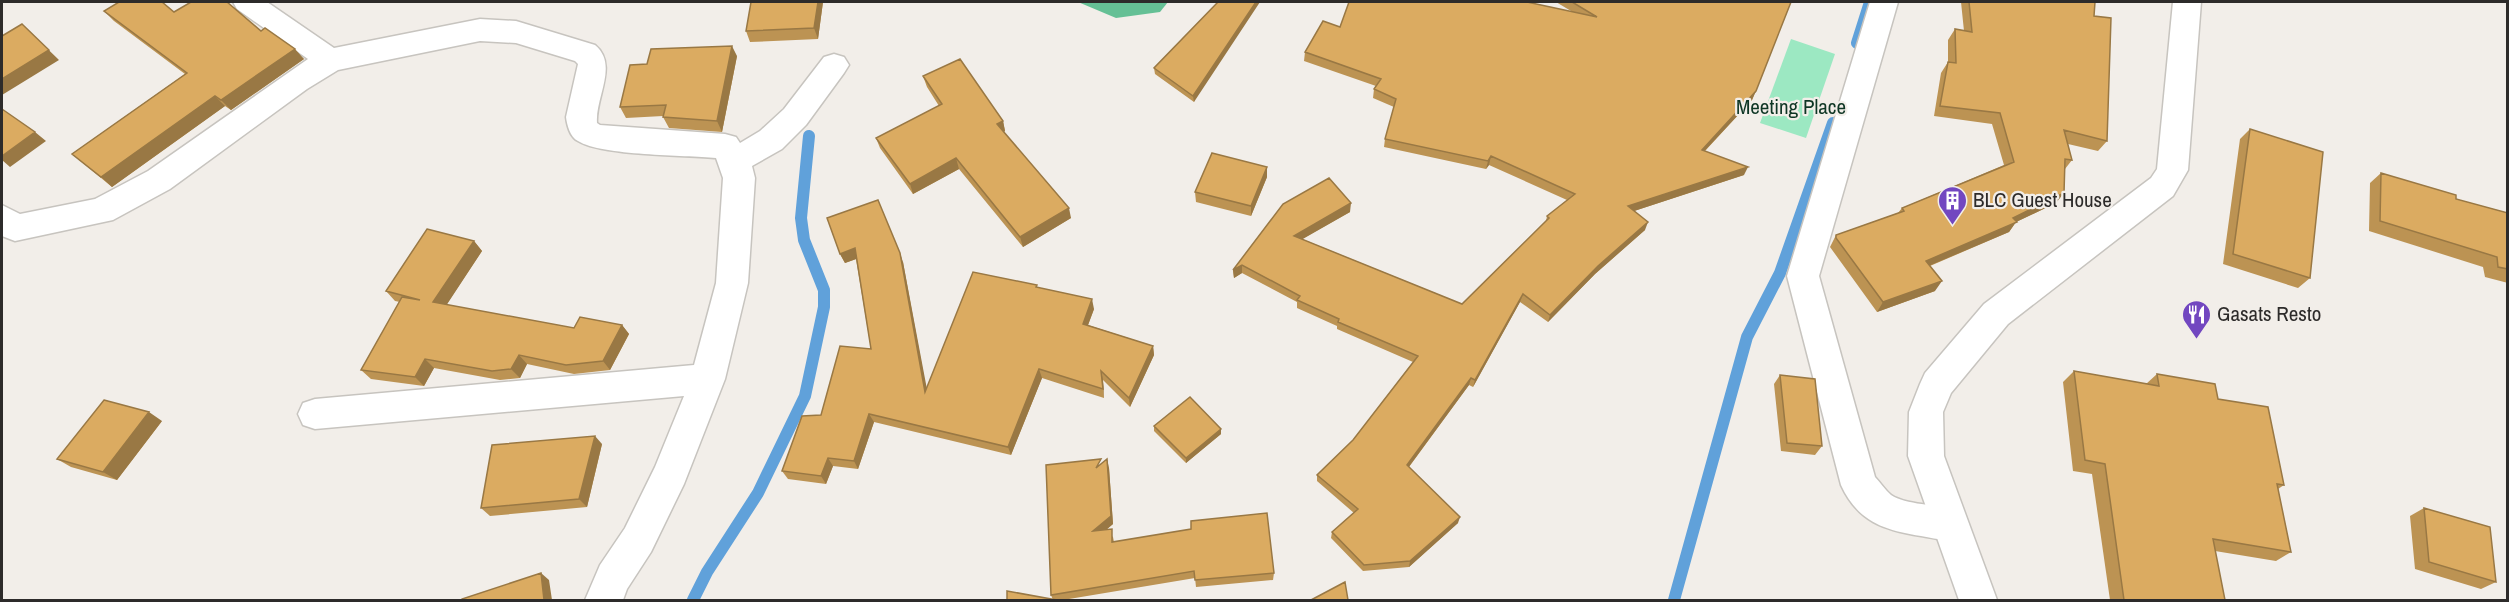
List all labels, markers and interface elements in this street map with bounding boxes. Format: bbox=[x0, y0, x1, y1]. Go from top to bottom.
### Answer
park label: Meeting Place bbox=[1736, 92, 1846, 121]
building icon: BLC Guest House bbox=[1936, 184, 1968, 226]
place label: BLC Guest House bbox=[1973, 185, 2112, 214]
restaurant icon: Gasats Resto bbox=[2180, 298, 2212, 340]
place label: Gasats Resto bbox=[2217, 299, 2321, 328]

